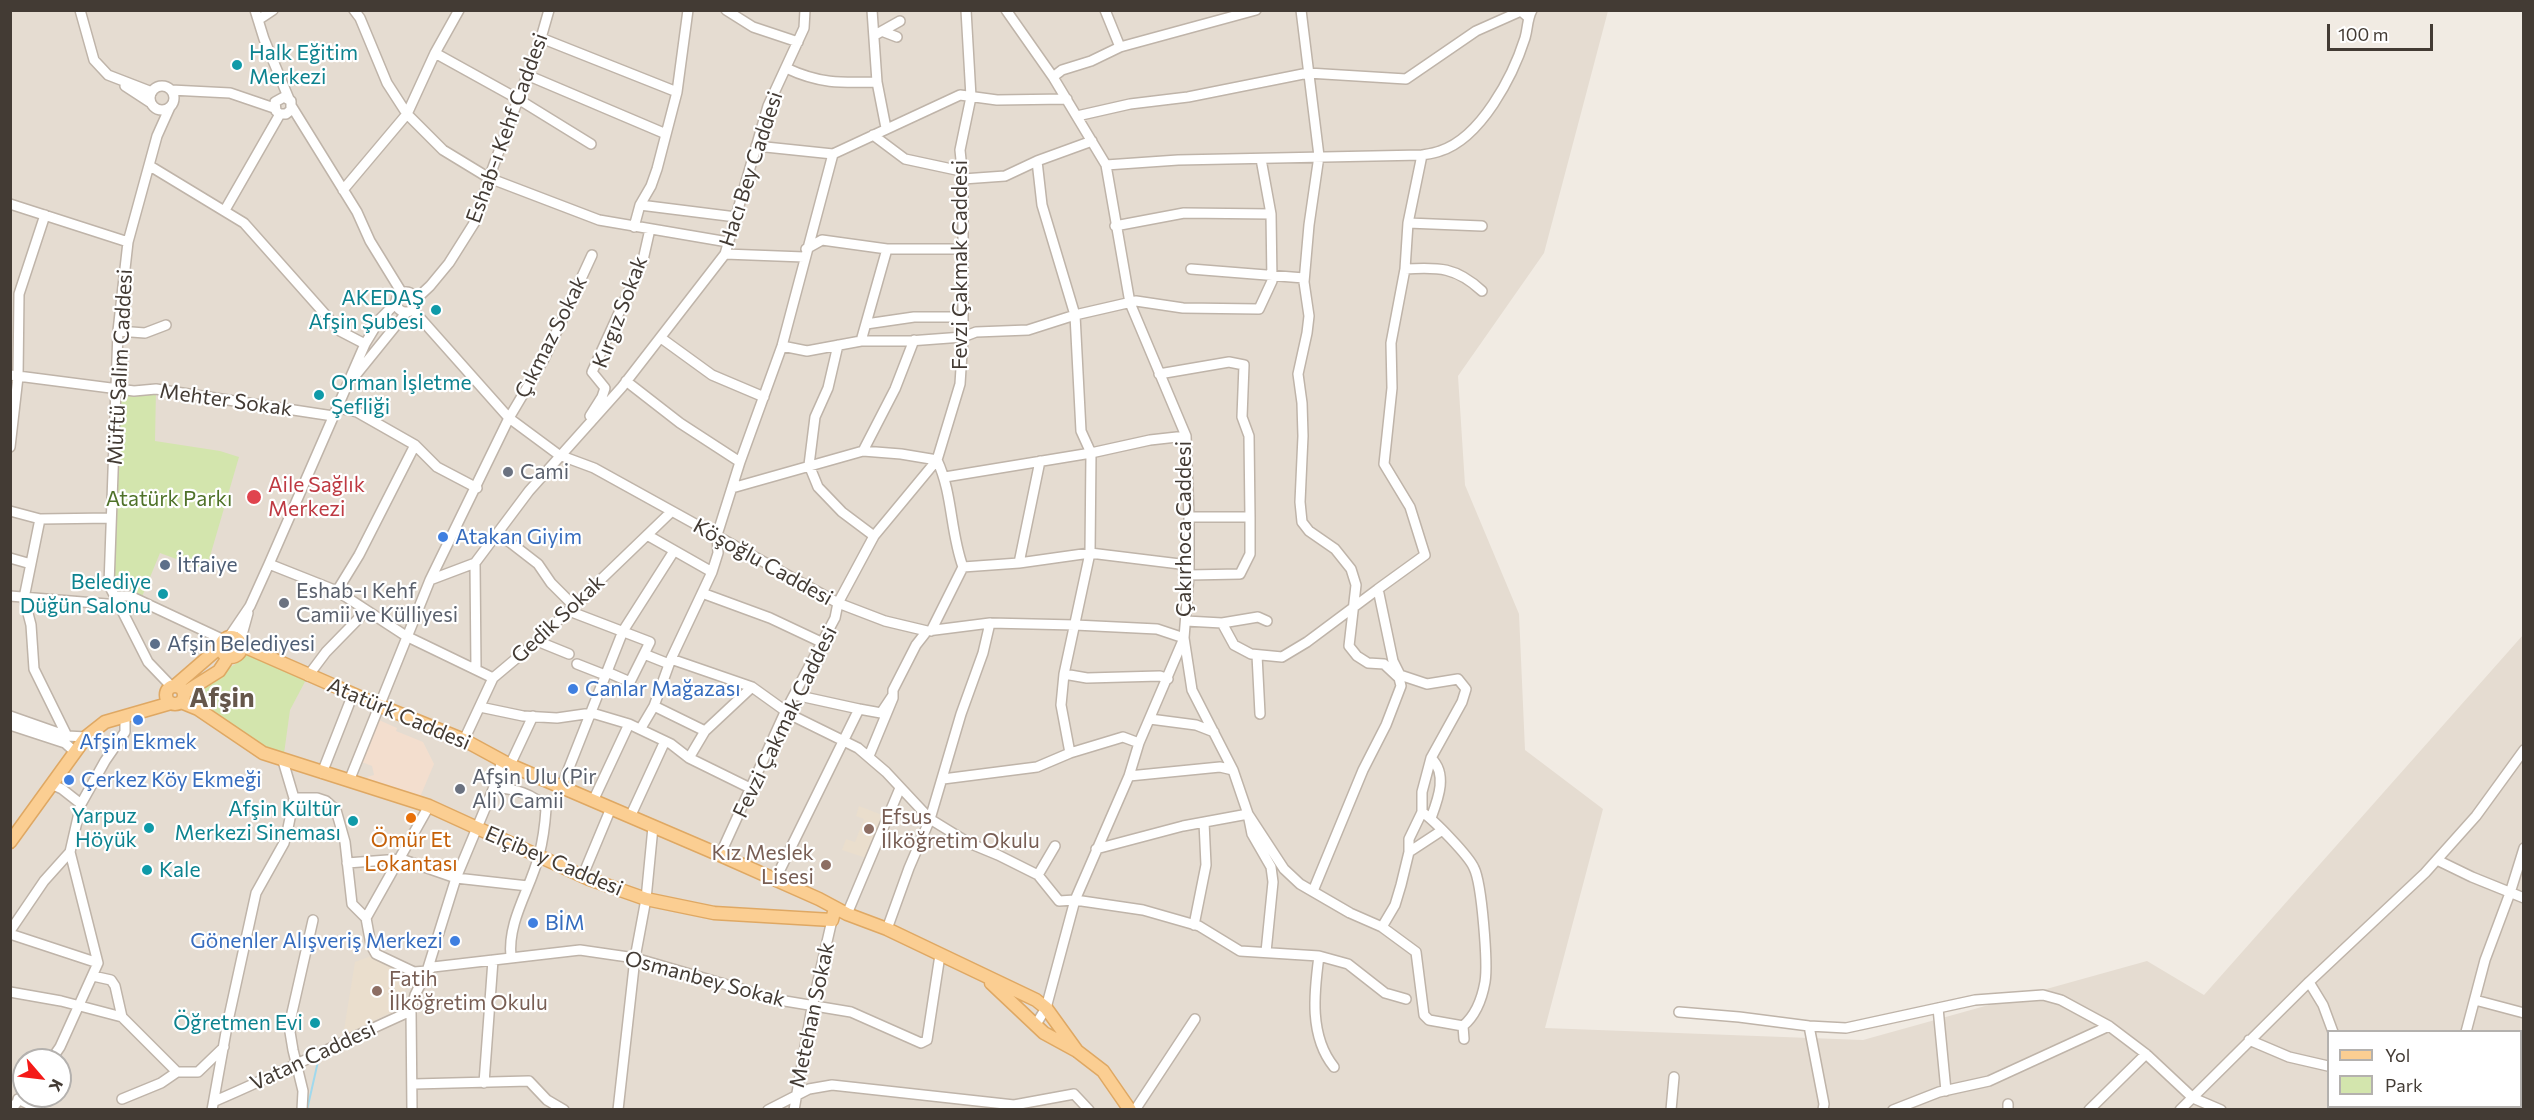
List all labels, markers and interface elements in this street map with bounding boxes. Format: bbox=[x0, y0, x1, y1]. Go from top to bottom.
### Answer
scale bar bbox=[2330, 12, 2436, 50]
text: 100 m bbox=[2338, 23, 2388, 45]
street label: Eshab-ı Kehf Caddesi bbox=[461, 30, 553, 226]
place label: Halk Eğitim Merkezi bbox=[249, 40, 358, 90]
marker: Halk Eğitim Merkezi bbox=[230, 58, 244, 72]
street label: Hacı Bey Caddesi bbox=[714, 88, 788, 250]
street label: Fevzi Çakmak Caddesi bbox=[947, 160, 973, 370]
street label: Kırgız Sokak bbox=[587, 253, 653, 371]
street label: Müftü Salim Caddesi bbox=[102, 268, 138, 466]
street label: Çıkmaz Sokak bbox=[509, 272, 593, 402]
place label: AKEDAŞ Afşin Şubesi bbox=[308, 285, 424, 335]
marker: AKEDAŞ Afşin Şubesi bbox=[429, 303, 443, 317]
place label: Orman İşletme Şefliği bbox=[331, 370, 472, 420]
street label: Mehter Sokak bbox=[158, 378, 294, 422]
marker: Orman İşletme Şefliği bbox=[312, 388, 326, 402]
street label: Çakırhoca Caddesi bbox=[1171, 441, 1197, 617]
place label: Cami bbox=[520, 459, 569, 485]
marker: Cami bbox=[501, 465, 515, 479]
place label: Aile Sağlık Merkezi bbox=[268, 472, 365, 522]
park label: Atatürk Parkı bbox=[106, 486, 232, 512]
marker: Aile Sağlık Merkezi bbox=[245, 488, 263, 506]
street label: Köşoğlu Caddesi bbox=[689, 513, 837, 611]
place label: Atakan Giyim bbox=[455, 524, 582, 550]
marker: Atakan Giyim bbox=[436, 530, 450, 544]
place label: İtfaiye bbox=[177, 552, 238, 578]
marker: İtfaiye bbox=[158, 558, 172, 572]
place label: Belediye Düğün Salonu bbox=[20, 569, 151, 619]
street label: Gedik Sokak bbox=[506, 570, 610, 668]
place label: Eshab-ı Kehf Camii ve Külliyesi bbox=[296, 578, 458, 628]
marker: Belediye Düğün Salonu bbox=[156, 587, 170, 601]
marker: Eshab-ı Kehf Camii ve Külliyesi bbox=[277, 596, 291, 610]
street label: Fevzi Çakmak Caddesi bbox=[728, 622, 842, 822]
place label: Afşin Belediyesi bbox=[167, 631, 315, 657]
marker: Afşin Belediyesi bbox=[148, 637, 162, 651]
street label: Atatürk Caddesi bbox=[324, 673, 474, 755]
place label: Canlar Mağazası bbox=[585, 676, 741, 702]
district label: Afşin bbox=[189, 682, 255, 714]
marker: Canlar Mağazası bbox=[566, 682, 580, 696]
marker: Afşin Ekmek bbox=[131, 713, 145, 727]
place label: Afşin Ekmek bbox=[79, 729, 197, 755]
place label: Afşin Ulu (Pir Ali) Camii bbox=[472, 764, 597, 814]
place label: Çerkez Köy Ekmeği bbox=[81, 767, 262, 793]
marker: Çerkez Köy Ekmeği bbox=[62, 773, 76, 787]
marker: Afşin Ulu (Pir Ali) Camii bbox=[453, 782, 467, 796]
place label: Afşin Kültür Merkezi Sineması bbox=[175, 796, 341, 846]
place label: Yarpuz Höyük bbox=[71, 803, 137, 853]
place label: Efsus İlköğretim Okulu bbox=[881, 804, 1040, 854]
marker: Ömür Et Lokantası bbox=[404, 811, 418, 825]
marker: Afşin Kültür Merkezi Sineması bbox=[346, 814, 360, 828]
marker: Yarpuz Höyük bbox=[142, 821, 156, 835]
street label: Elçibey Caddesi bbox=[481, 821, 627, 901]
marker: Efsus İlköğretim Okulu bbox=[862, 822, 876, 836]
place label: Ömür Et Lokantası bbox=[364, 827, 458, 877]
place label: Kız Meslek Lisesi bbox=[712, 840, 814, 890]
place label: Kale bbox=[159, 857, 200, 883]
marker: Kız Meslek Lisesi bbox=[819, 858, 833, 872]
marker: Kale bbox=[140, 863, 154, 877]
place label: BİM bbox=[545, 910, 585, 936]
marker: BİM bbox=[526, 916, 540, 930]
place label: Gönenler Alışveriş Merkezi bbox=[190, 928, 443, 954]
marker: Gönenler Alışveriş Merkezi bbox=[448, 934, 462, 948]
street label: Metehan Sokak bbox=[784, 940, 840, 1090]
street label: Osmanbey Sokak bbox=[622, 946, 788, 1012]
place label: Fatih İlköğretim Okulu bbox=[389, 966, 548, 1016]
marker: Fatih İlköğretim Okulu bbox=[370, 984, 384, 998]
place label: Öğretmen Evi bbox=[173, 1010, 303, 1036]
street label: Vatan Caddesi bbox=[246, 1016, 380, 1096]
marker: Öğretmen Evi bbox=[308, 1016, 322, 1030]
legend bbox=[2327, 1030, 2522, 1108]
text: Yol bbox=[2385, 1044, 2410, 1066]
north arrow bbox=[12, 1048, 72, 1108]
text: Park bbox=[2385, 1074, 2423, 1096]
text: K bbox=[46, 1076, 68, 1095]

